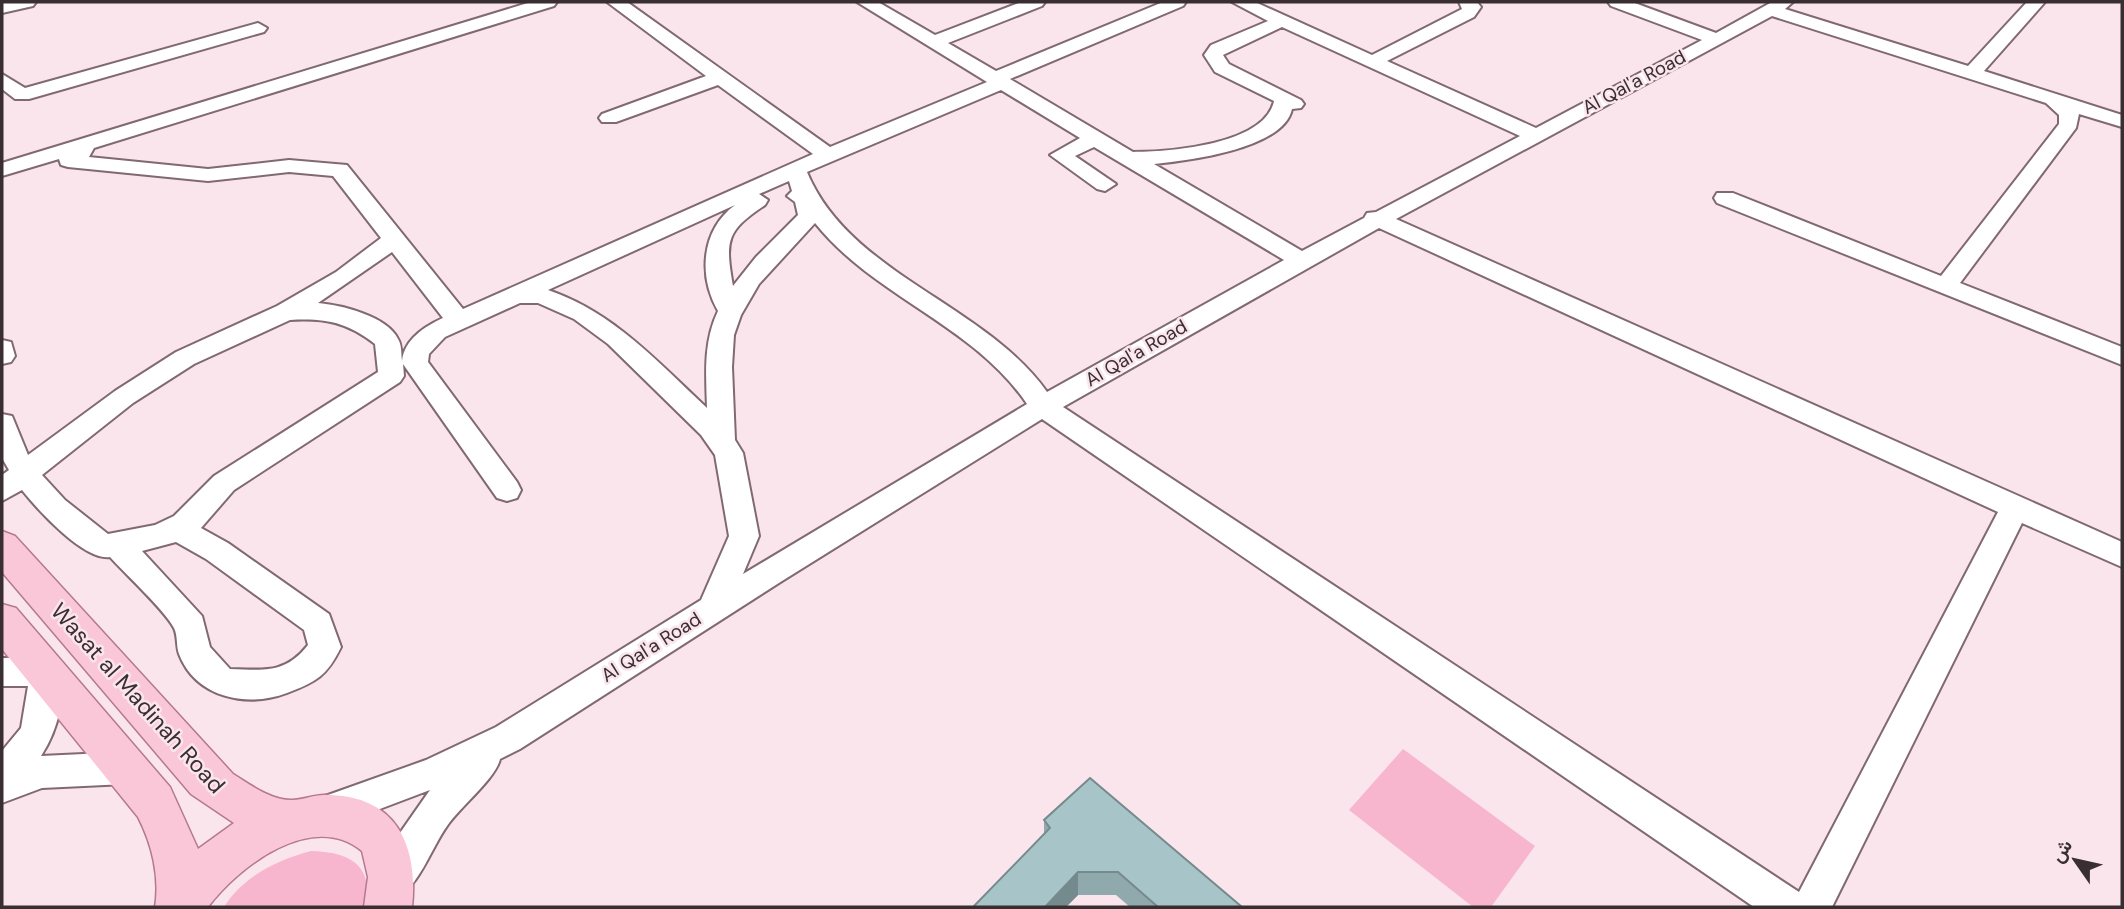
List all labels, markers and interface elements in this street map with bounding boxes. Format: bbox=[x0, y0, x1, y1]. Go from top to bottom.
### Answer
street label: Al Qal'a Road bbox=[1578, 44, 1690, 120]
street label: Al Qal'a Road bbox=[1080, 314, 1192, 392]
street label: Wasat al Madinah Road bbox=[44, 596, 232, 800]
street label: Al Qal'a Road bbox=[596, 606, 706, 688]
north arrow bbox=[2040, 825, 2110, 895]
text: ش bbox=[2045, 834, 2078, 867]

